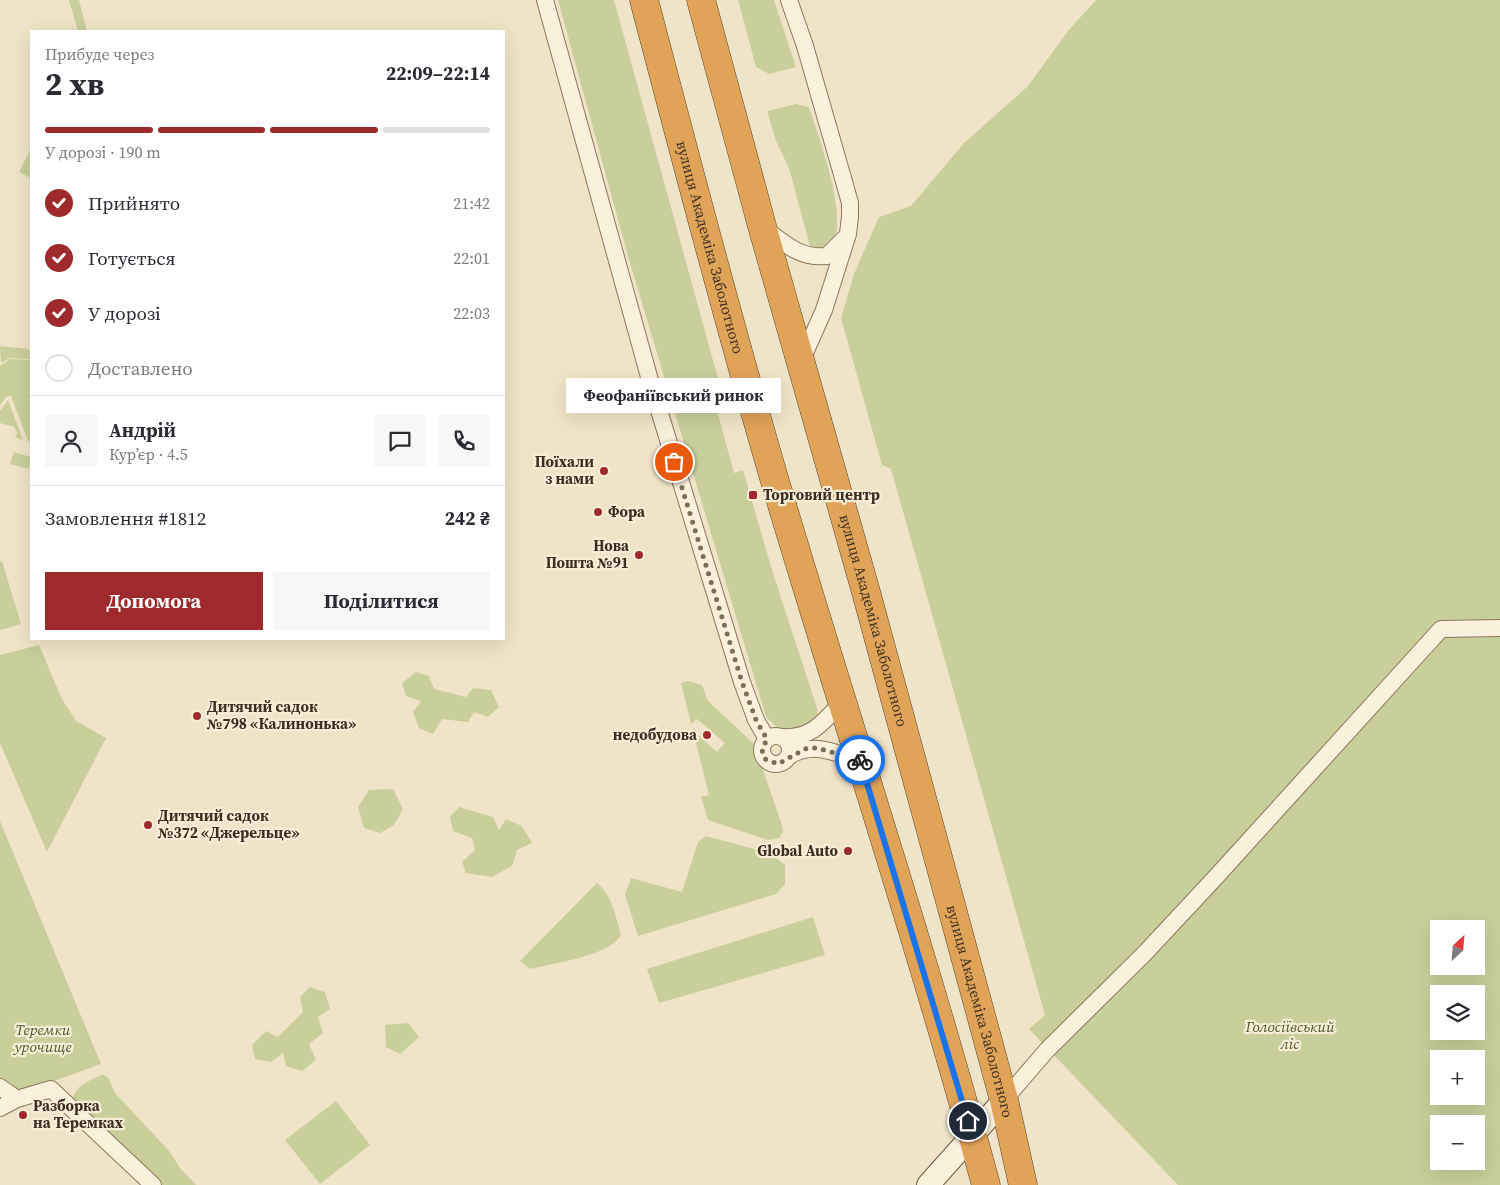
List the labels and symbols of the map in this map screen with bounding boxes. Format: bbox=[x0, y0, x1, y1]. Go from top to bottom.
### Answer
street label: вулиця Академіка Заболотного bbox=[672, 138, 749, 356]
callout: Феофаніївський ринок bbox=[566, 377, 782, 412]
pin bbox=[653, 441, 695, 483]
place label: Поїхали з нами bbox=[535, 451, 594, 489]
marker: Поїхали з нами bbox=[598, 465, 610, 477]
place label: Торговий центр bbox=[763, 484, 880, 505]
marker: Торговий центр bbox=[747, 489, 759, 501]
place label: Фора bbox=[608, 501, 646, 522]
marker: Фора bbox=[592, 506, 604, 518]
street label: вулиця Академіка Заболотного bbox=[834, 512, 913, 729]
place label: Нова Пошта №91 bbox=[546, 535, 630, 573]
marker: Нова Пошта №91 bbox=[633, 549, 645, 561]
place label: Дитячий садок №798 «Калинонька» bbox=[206, 696, 356, 734]
marker: Дитячий садок №798 «Калинонька» bbox=[191, 710, 203, 722]
place label: недобудова bbox=[613, 724, 698, 745]
marker: недобудова bbox=[701, 729, 713, 741]
courier bbox=[835, 735, 885, 785]
place label: Дитячий садок №372 «Джерельце» bbox=[157, 805, 300, 843]
marker: Дитячий садок №372 «Джерельце» bbox=[142, 819, 154, 831]
place label: Global Auto bbox=[757, 840, 839, 861]
marker: Global Auto bbox=[842, 845, 854, 857]
street label: вулиця Академіка Заболотного bbox=[941, 902, 1019, 1120]
north arrow bbox=[1430, 920, 1485, 975]
park label: Голосіївський ліс bbox=[1244, 1016, 1335, 1054]
park label: Теремки урочище bbox=[12, 1019, 72, 1057]
place label: Разборка на Теремках bbox=[33, 1095, 124, 1133]
pin bbox=[947, 1100, 989, 1142]
marker: Разборка на Теремках bbox=[17, 1109, 29, 1121]

